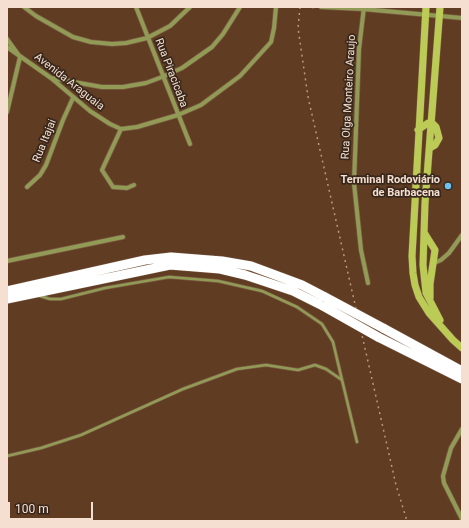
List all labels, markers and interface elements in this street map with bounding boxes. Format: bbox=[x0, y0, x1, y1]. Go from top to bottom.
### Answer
street label: Rua Olga Monteiro Araujo bbox=[339, 34, 359, 160]
street label: Rua Piracicaba bbox=[152, 37, 190, 109]
street label: Avenida Araguaia bbox=[31, 51, 107, 113]
street label: Rua Itajai bbox=[30, 117, 60, 165]
place label: Terminal Rodoviário de Barbacena bbox=[340, 173, 440, 199]
marker: Terminal Rodoviário de Barbacena bbox=[443, 181, 453, 191]
scale bar bbox=[10, 494, 95, 520]
text: 100 m bbox=[15, 502, 49, 516]

